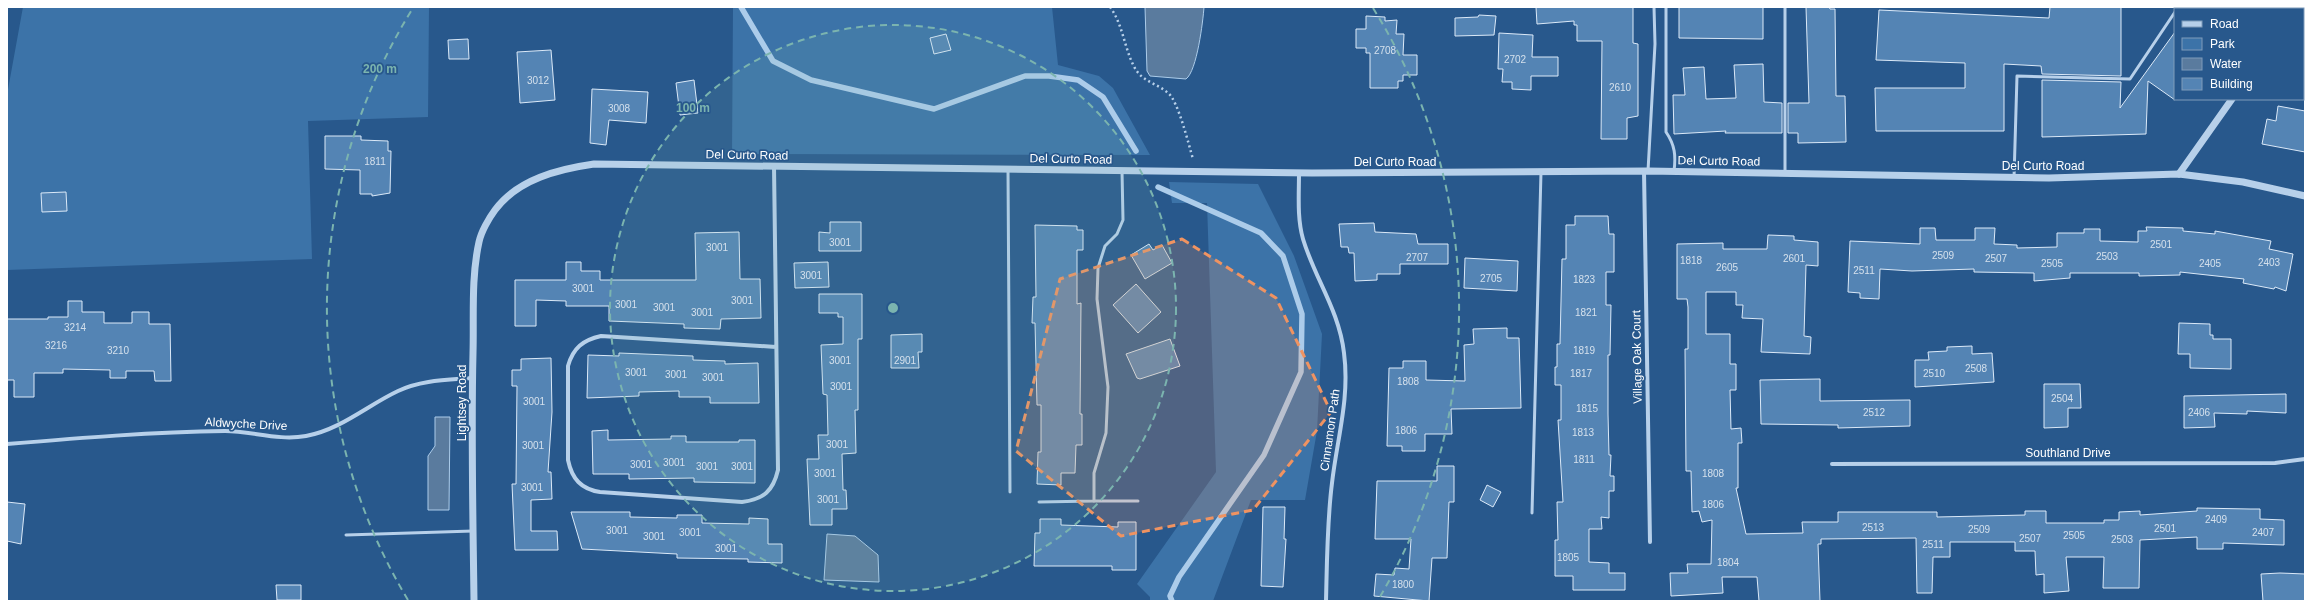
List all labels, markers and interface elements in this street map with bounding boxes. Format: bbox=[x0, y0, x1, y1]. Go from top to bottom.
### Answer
legend bbox=[2174, 8, 2304, 100]
text: Road bbox=[2210, 17, 2239, 31]
text: Park bbox=[2210, 37, 2236, 51]
house number: 2708 bbox=[1374, 45, 1397, 56]
house number: 2702 bbox=[1504, 54, 1527, 65]
text: Water bbox=[2210, 57, 2242, 71]
text: 200 m bbox=[363, 62, 397, 76]
house number: 3012 bbox=[527, 75, 550, 86]
text: Building bbox=[2210, 77, 2253, 91]
house number: 2610 bbox=[1609, 82, 1632, 93]
text: 100 m bbox=[676, 101, 710, 115]
house number: 3008 bbox=[608, 103, 631, 114]
street label: Del Curto Road bbox=[706, 147, 788, 163]
street label: Del Curto Road bbox=[1030, 151, 1112, 167]
street label: Del Curto Road bbox=[1678, 153, 1760, 169]
street label: Del Curto Road bbox=[1354, 155, 1436, 169]
house number: 1811 bbox=[364, 156, 386, 167]
street label: Del Curto Road bbox=[2002, 159, 2084, 173]
house number: 3001 bbox=[829, 237, 852, 248]
house number: 2501 bbox=[2150, 239, 2173, 250]
house number: 3001 bbox=[706, 242, 729, 253]
house number: 2509 bbox=[1932, 250, 1955, 261]
house number: 2503 bbox=[2096, 251, 2119, 262]
house number: 2707 bbox=[1406, 252, 1429, 263]
house number: 2601 bbox=[1783, 253, 1806, 264]
house number: 2507 bbox=[1985, 253, 2008, 264]
house number: 1818 bbox=[1680, 255, 1703, 266]
house number: 2403 bbox=[2258, 257, 2281, 268]
house number: 2505 bbox=[2041, 258, 2064, 269]
house number: 2405 bbox=[2199, 258, 2222, 269]
house number: 2605 bbox=[1716, 262, 1739, 273]
house number: 2511 bbox=[1853, 265, 1875, 276]
house number: 3001 bbox=[800, 270, 823, 281]
house number: 2705 bbox=[1480, 273, 1503, 284]
house number: 1823 bbox=[1573, 274, 1596, 285]
house number: 3001 bbox=[572, 283, 595, 294]
house number: 3001 bbox=[731, 295, 754, 306]
house number: 3001 bbox=[615, 299, 638, 310]
centre of rings bbox=[886, 301, 900, 315]
house number: 3001 bbox=[653, 302, 676, 313]
house number: 3001 bbox=[691, 307, 714, 318]
house number: 1821 bbox=[1575, 307, 1598, 318]
street label: Village Oak Court bbox=[1629, 309, 1645, 404]
house number: 3214 bbox=[64, 322, 87, 333]
house number: 3216 bbox=[45, 340, 68, 351]
house number: 3210 bbox=[107, 345, 130, 356]
house number: 1819 bbox=[1573, 345, 1596, 356]
house number: 3001 bbox=[829, 355, 852, 366]
house number: 2901 bbox=[894, 355, 917, 366]
house number: 2508 bbox=[1965, 363, 1988, 374]
street label: Lightsey Road bbox=[455, 365, 469, 441]
house number: 3001 bbox=[625, 367, 648, 378]
house number: 1817 bbox=[1570, 368, 1593, 379]
house number: 2510 bbox=[1923, 368, 1946, 379]
house number: 3001 bbox=[665, 369, 688, 380]
house number: 3001 bbox=[702, 372, 725, 383]
house number: 1808 bbox=[1397, 376, 1420, 387]
house number: 3001 bbox=[830, 381, 853, 392]
street label: Cinnamon Path bbox=[1317, 388, 1343, 472]
house number: 2504 bbox=[2051, 393, 2074, 404]
house number: 3001 bbox=[523, 396, 546, 407]
house number: 1815 bbox=[1576, 403, 1599, 414]
house number: 2512 bbox=[1863, 407, 1886, 418]
house number: 2406 bbox=[2188, 407, 2211, 418]
street label: Aldwyche Drive bbox=[204, 415, 288, 433]
house number: 1806 bbox=[1395, 425, 1418, 436]
house number: 1813 bbox=[1572, 427, 1595, 438]
house number: 3001 bbox=[826, 439, 849, 450]
house number: 3001 bbox=[522, 440, 545, 451]
street label: Southland Drive bbox=[2025, 446, 2111, 460]
house number: 1811 bbox=[1573, 454, 1595, 465]
house number: 3001 bbox=[663, 457, 686, 468]
house number: 3001 bbox=[630, 459, 653, 470]
house number: 3001 bbox=[696, 461, 719, 472]
house number: 3001 bbox=[731, 461, 754, 472]
house number: 3001 bbox=[814, 468, 837, 479]
house number: 1808 bbox=[1702, 468, 1725, 479]
house number: 3001 bbox=[521, 482, 544, 493]
house number: 3001 bbox=[817, 494, 840, 505]
house number: 1806 bbox=[1702, 499, 1725, 510]
house number: 2409 bbox=[2205, 514, 2228, 525]
house number: 2513 bbox=[1862, 522, 1885, 533]
house number: 2501 bbox=[2154, 523, 2177, 534]
house number: 2509 bbox=[1968, 524, 1991, 535]
house number: 3001 bbox=[606, 525, 629, 536]
house number: 3001 bbox=[679, 527, 702, 538]
house number: 2407 bbox=[2252, 527, 2275, 538]
house number: 2505 bbox=[2063, 530, 2086, 541]
house number: 3001 bbox=[643, 531, 666, 542]
house number: 2507 bbox=[2019, 533, 2042, 544]
house number: 2503 bbox=[2111, 534, 2134, 545]
house number: 2511 bbox=[1922, 539, 1944, 550]
house number: 3001 bbox=[715, 543, 738, 554]
house number: 1805 bbox=[1557, 552, 1580, 563]
house number: 1804 bbox=[1717, 557, 1740, 568]
house number: 1800 bbox=[1392, 579, 1415, 590]

